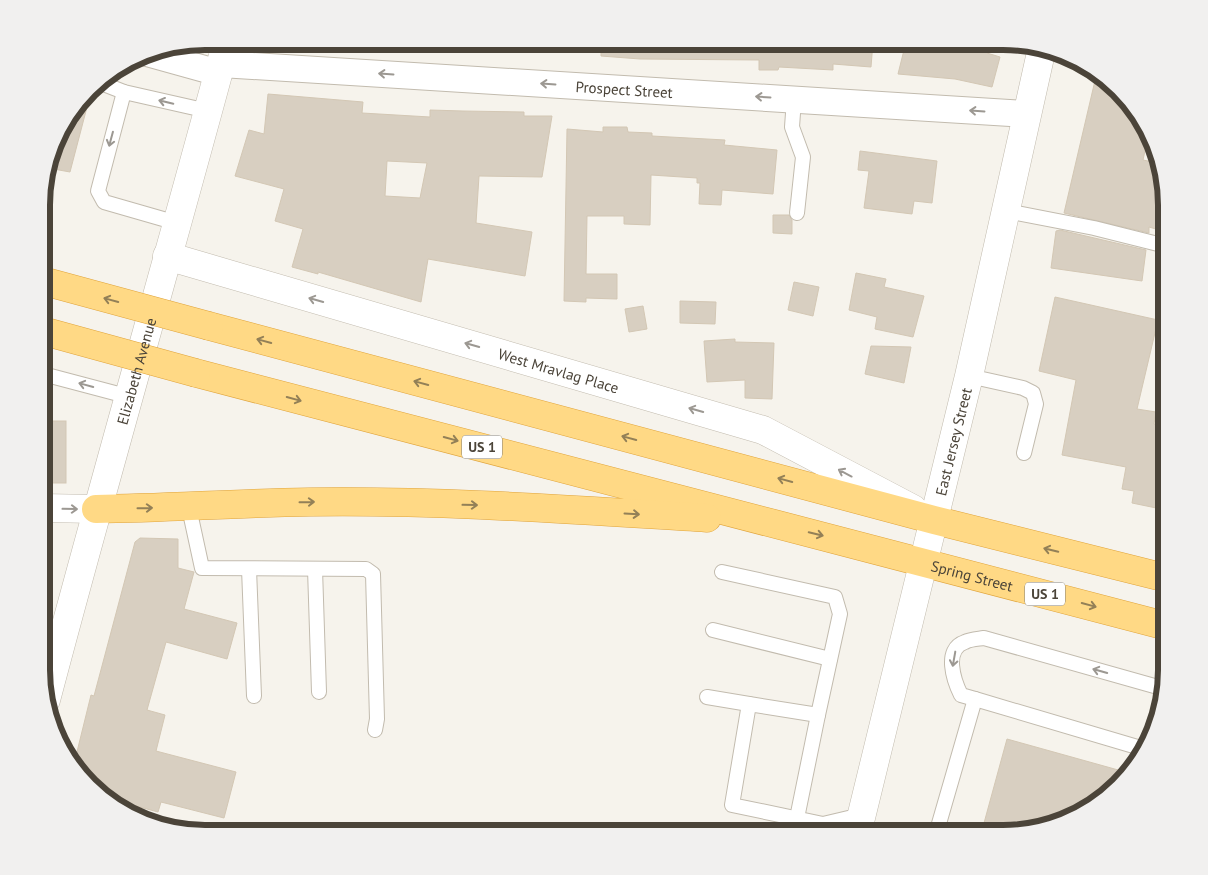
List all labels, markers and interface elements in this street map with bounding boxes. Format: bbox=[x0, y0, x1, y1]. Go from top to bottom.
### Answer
one-way arrow bbox=[378, 70, 394, 79]
street label: Prospect Street bbox=[575, 77, 673, 102]
one-way arrow bbox=[540, 80, 556, 89]
one-way arrow bbox=[755, 93, 771, 102]
one-way arrow bbox=[158, 97, 174, 106]
one-way arrow bbox=[970, 106, 986, 115]
one-way arrow bbox=[106, 131, 115, 147]
one-way arrow bbox=[104, 294, 120, 304]
one-way arrow bbox=[309, 294, 325, 304]
street label: Elizabeth Avenue bbox=[112, 315, 160, 427]
one-way arrow bbox=[256, 335, 272, 345]
one-way arrow bbox=[465, 340, 481, 349]
street label: West Mravlag Place bbox=[496, 344, 621, 397]
one-way arrow bbox=[413, 377, 429, 387]
one-way arrow bbox=[79, 380, 95, 389]
street label: East Jersey Street bbox=[931, 386, 975, 497]
one-way arrow bbox=[285, 394, 301, 404]
one-way arrow bbox=[688, 404, 704, 414]
one-way arrow bbox=[621, 433, 637, 443]
one-way arrow bbox=[443, 435, 459, 445]
road number: US 1 bbox=[462, 436, 502, 458]
one-way arrow bbox=[837, 468, 852, 478]
one-way arrow bbox=[778, 475, 794, 485]
one-way arrow bbox=[299, 497, 315, 507]
one-way arrow bbox=[462, 501, 478, 510]
one-way arrow bbox=[136, 503, 153, 513]
one-way arrow bbox=[61, 504, 77, 514]
one-way arrow bbox=[624, 509, 640, 518]
one-way arrow bbox=[807, 530, 823, 539]
one-way arrow bbox=[1044, 544, 1060, 554]
street label: Spring Street bbox=[929, 556, 1015, 595]
road number: US 1 bbox=[1025, 582, 1065, 606]
one-way arrow bbox=[1080, 601, 1096, 611]
one-way arrow bbox=[948, 650, 958, 666]
one-way arrow bbox=[1093, 665, 1109, 675]

